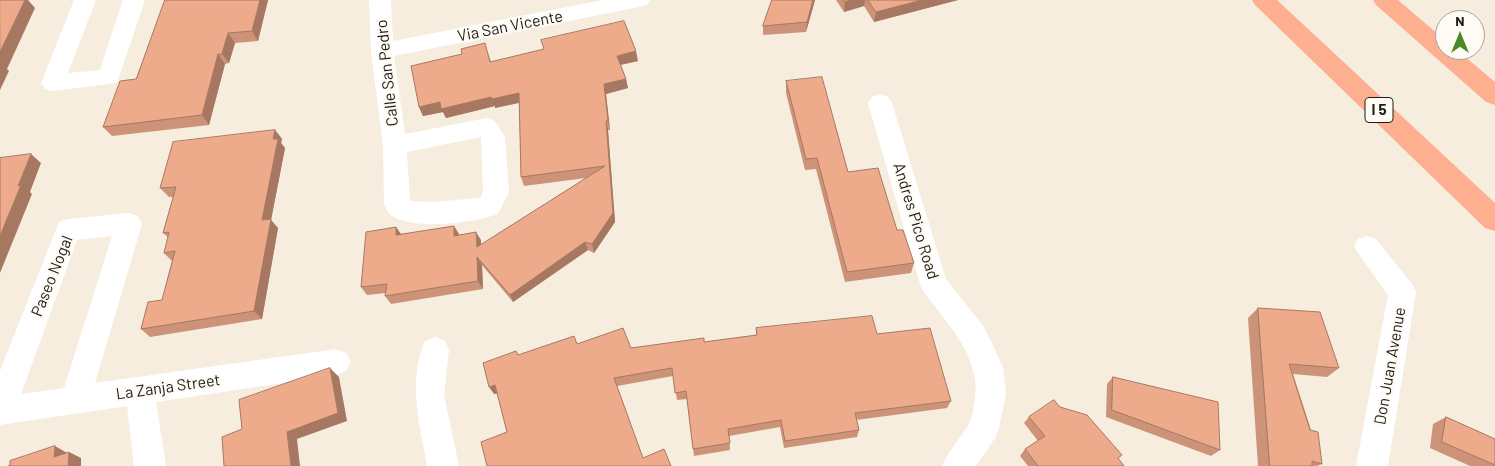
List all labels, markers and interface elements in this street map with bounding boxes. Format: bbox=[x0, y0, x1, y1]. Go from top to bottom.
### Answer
street label: Via San Vicente bbox=[456, 6, 564, 46]
north arrow bbox=[1435, 10, 1485, 60]
text: N bbox=[1455, 12, 1465, 29]
street label: Calle San Pedro bbox=[372, 19, 402, 127]
road number: I 5 bbox=[1365, 98, 1393, 122]
street label: Andres Pico Road bbox=[889, 160, 943, 282]
street label: Paseo Nogal bbox=[27, 233, 77, 319]
street label: Don Juan Avenue bbox=[1370, 306, 1410, 426]
street label: La Zanja Street bbox=[115, 370, 221, 404]

